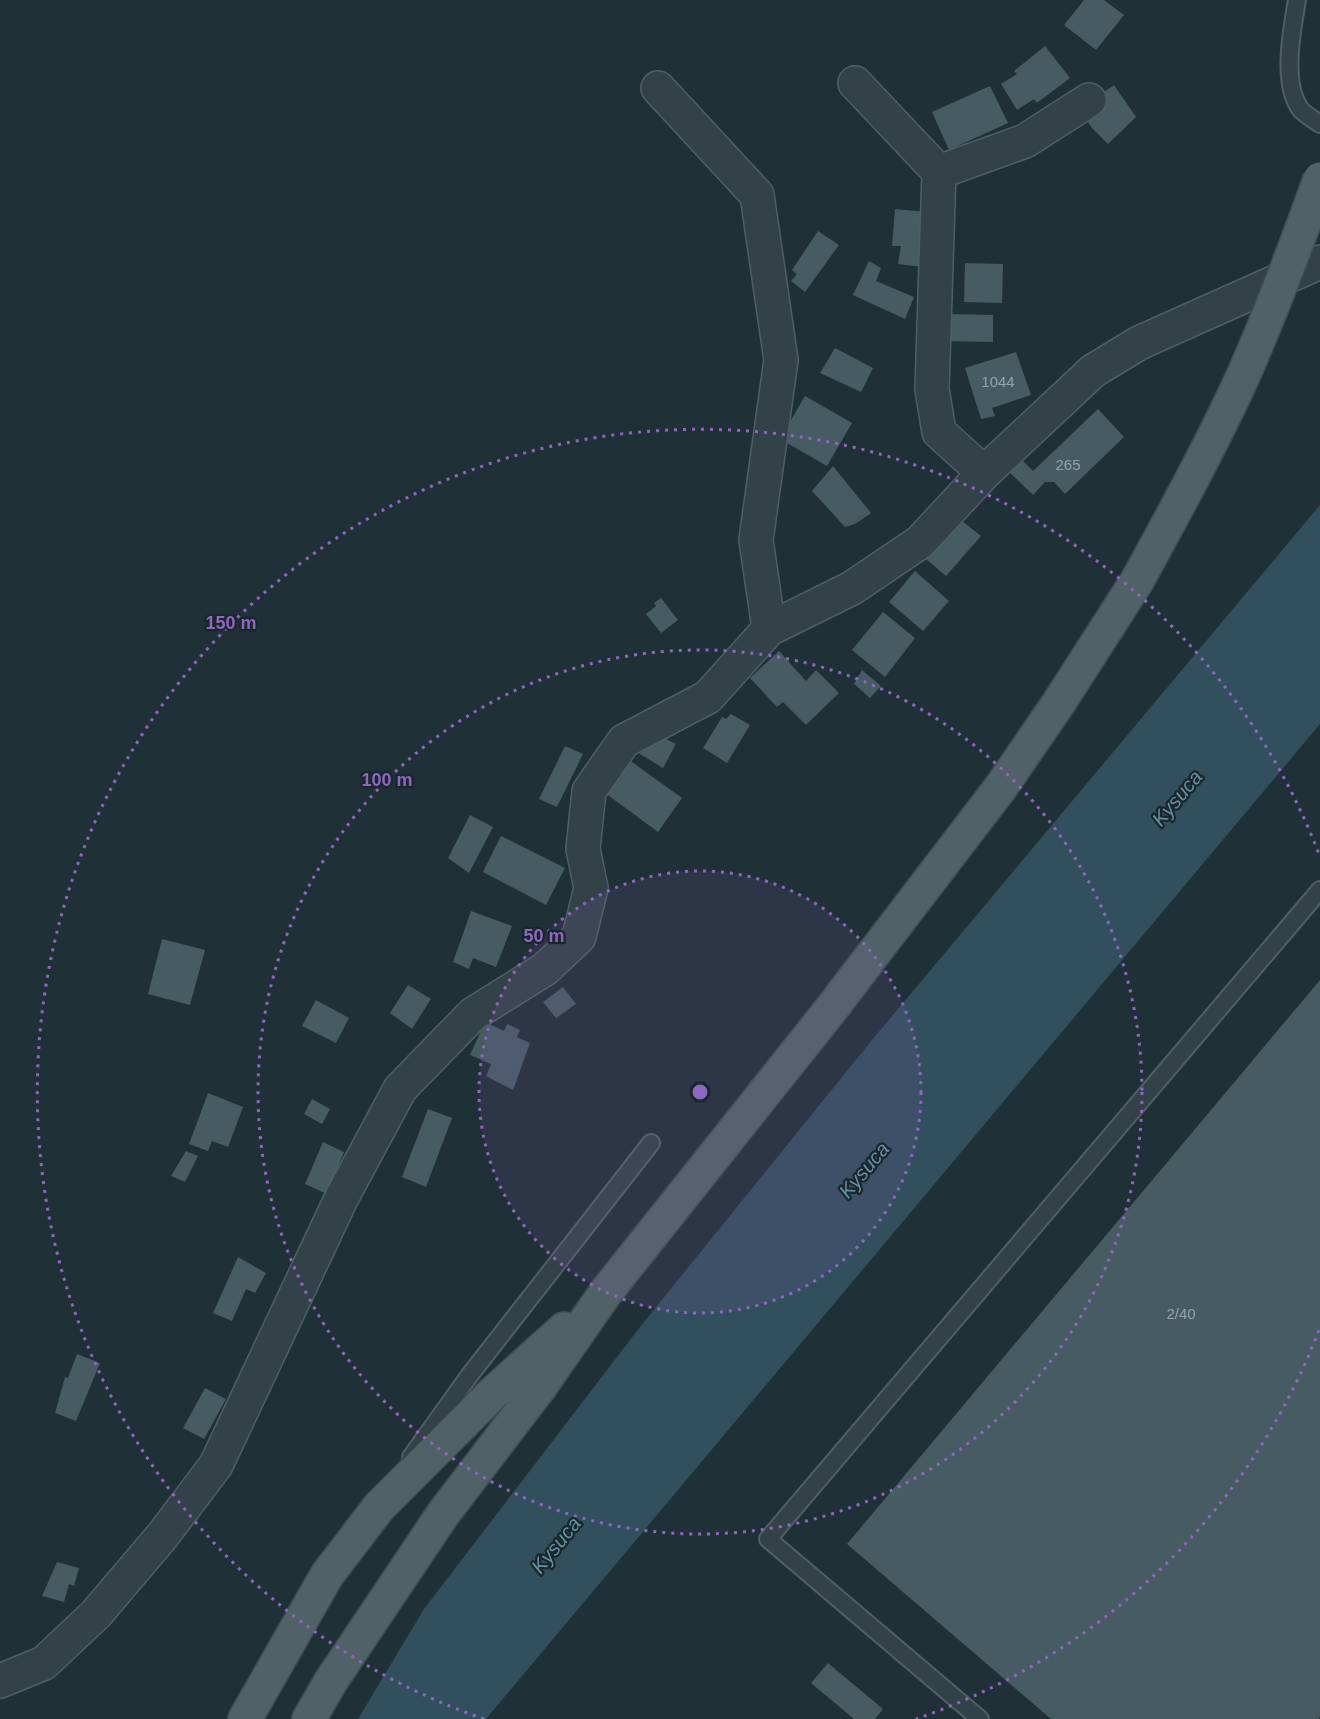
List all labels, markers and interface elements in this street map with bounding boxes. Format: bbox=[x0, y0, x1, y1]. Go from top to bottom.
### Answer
house number: 1044 bbox=[981, 373, 1015, 390]
house number: 265 bbox=[1055, 456, 1081, 473]
text: 150 m bbox=[205, 613, 257, 633]
water label: Kysuca bbox=[1147, 766, 1207, 830]
text: 100 m bbox=[361, 770, 413, 790]
text: 50 m bbox=[523, 926, 565, 946]
centre of rings bbox=[690, 1082, 710, 1102]
water label: Kysuca bbox=[834, 1138, 894, 1202]
house number: 2/40 bbox=[1166, 1305, 1196, 1322]
water label: Kysuca bbox=[527, 1513, 585, 1577]

